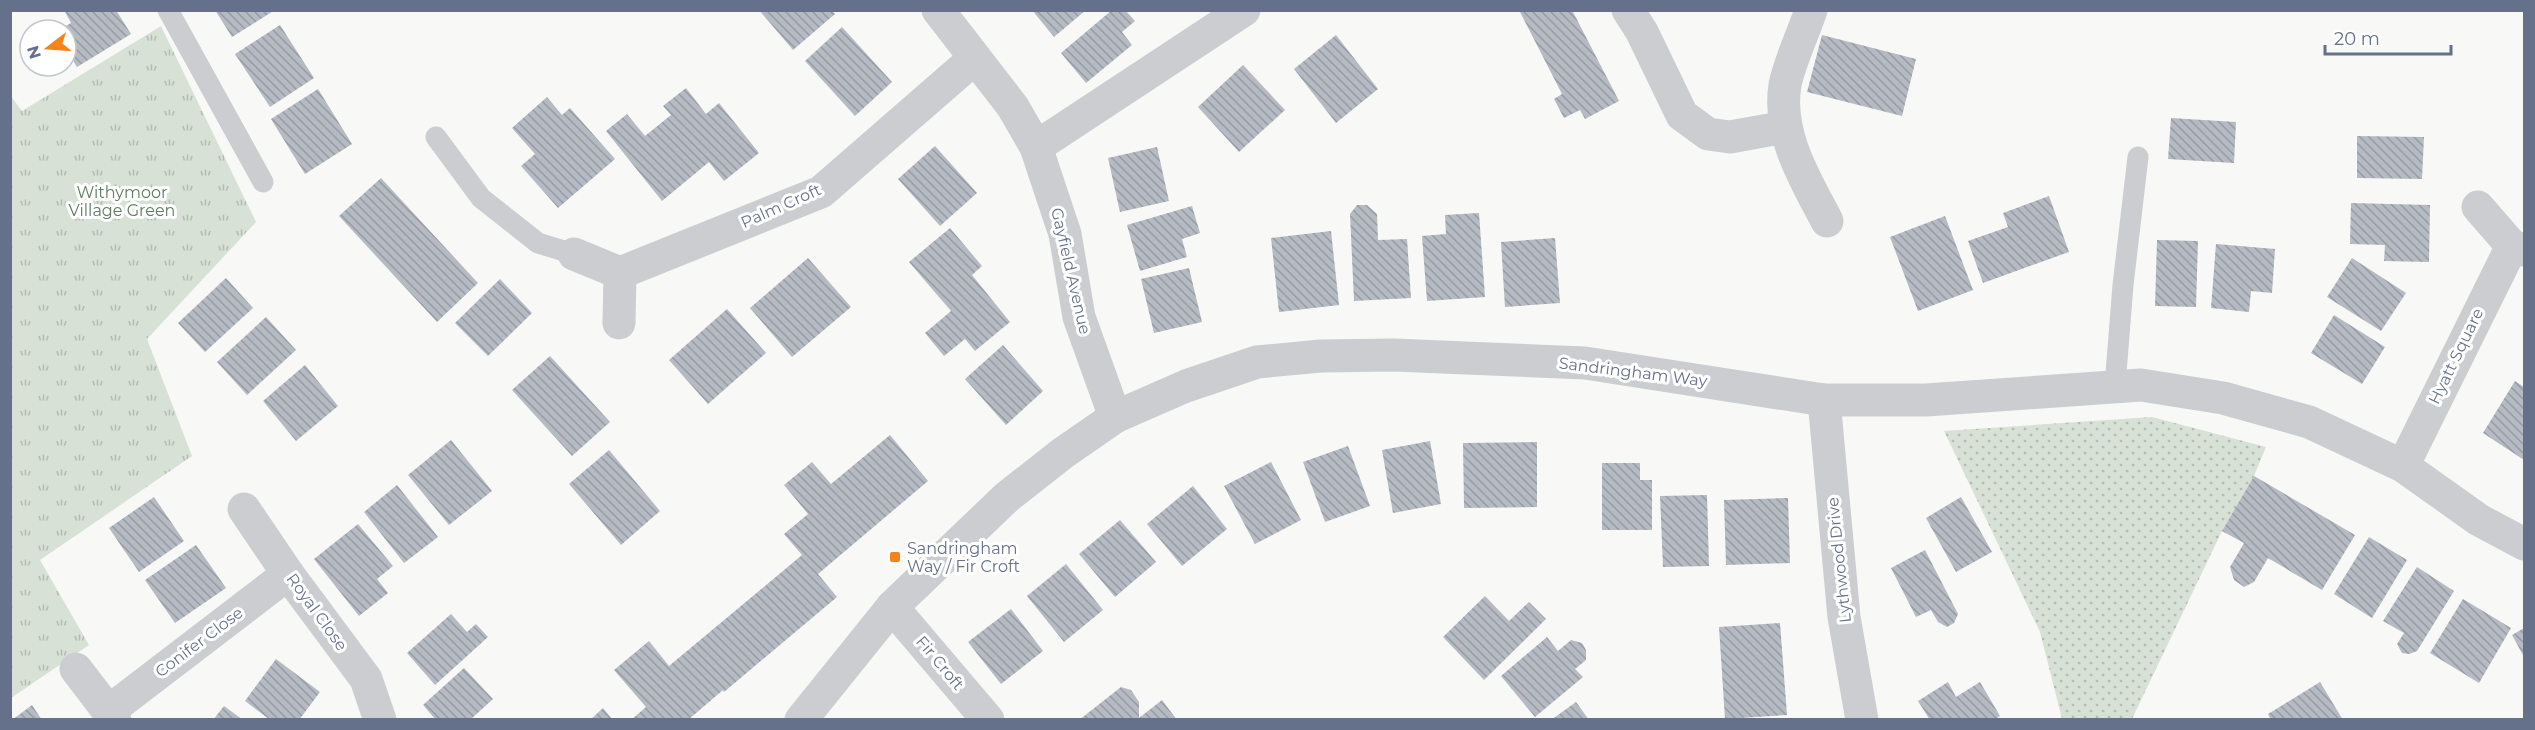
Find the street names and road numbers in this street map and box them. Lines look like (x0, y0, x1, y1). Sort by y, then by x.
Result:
street label: Palm Croft (738, 180, 824, 232)
street label: Gayfield Avenue (1047, 206, 1095, 336)
street label: Hyatt Square (2425, 305, 2487, 407)
street label: Sandringham Way (1558, 353, 1709, 391)
street label: Lythwood Drive (1823, 496, 1855, 624)
street label: Royal Close (283, 570, 351, 654)
street label: Conifer Close (151, 603, 247, 681)
street label: Fir Croft (912, 632, 968, 694)

